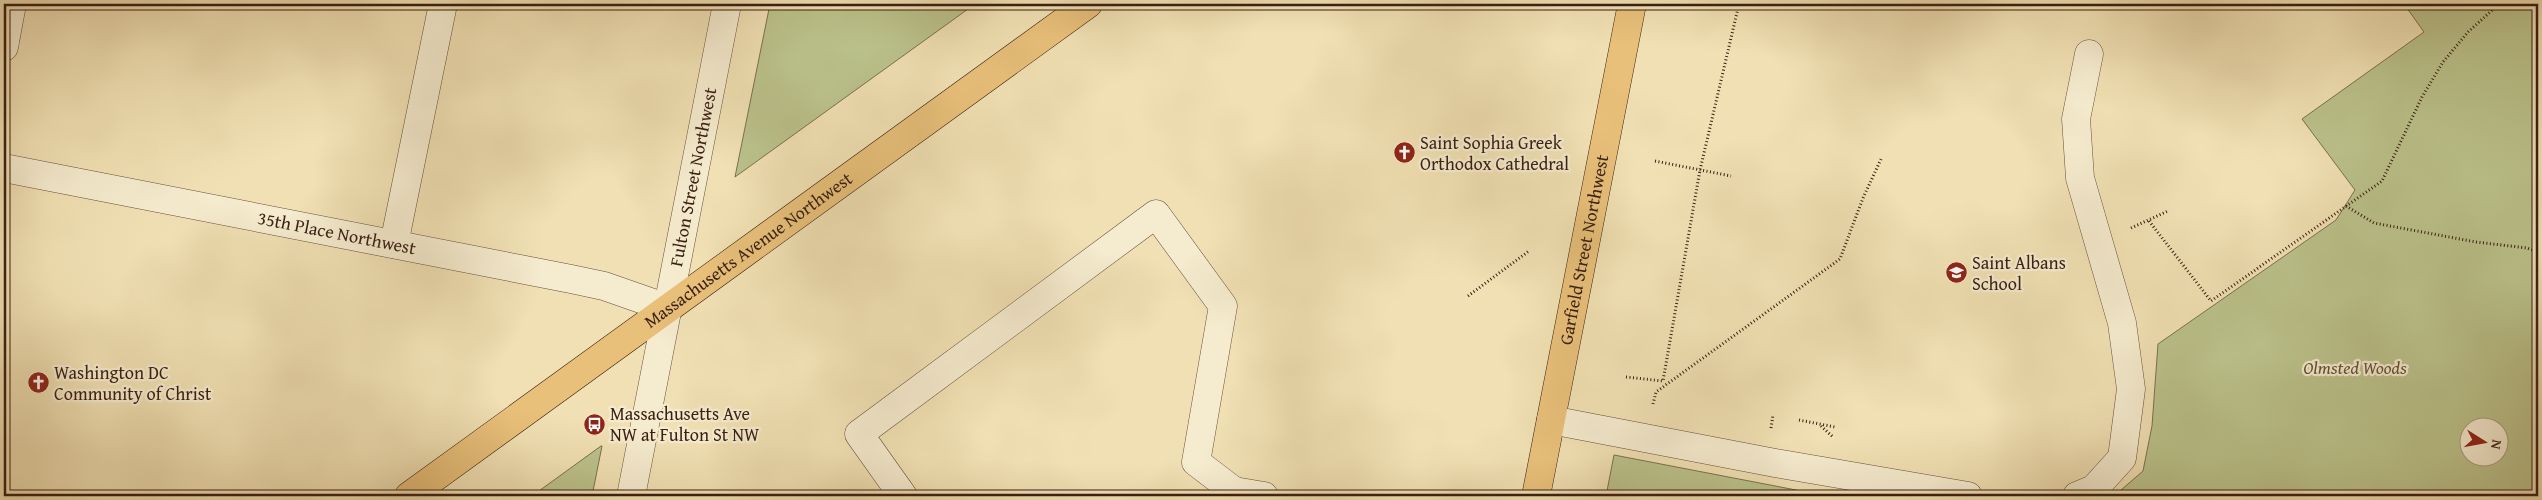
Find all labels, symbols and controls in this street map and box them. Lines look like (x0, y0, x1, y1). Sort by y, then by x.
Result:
street label: Fulton Street Northwest (662, 84, 724, 269)
place label: Saint Sophia Greek Orthodox Cathedral (1420, 129, 1569, 177)
church icon: Saint Sophia Greek Orthodox Cathedral (1392, 141, 1416, 165)
street label: Garfield Street Northwest (1552, 151, 1615, 347)
street label: Massachusetts Avenue Northwest (638, 165, 858, 335)
street label: 35th Place Northwest (255, 204, 419, 261)
place label: Saint Albans School (1972, 249, 2066, 297)
school or university icon: Saint Albans School (1944, 261, 1968, 285)
park label: Olmsted Woods (2303, 354, 2407, 381)
place label: Washington DC Community of Christ (54, 359, 212, 407)
church icon: Washington DC Community of Christ (26, 371, 50, 395)
place label: Massachusetts Ave NW at Fulton St NW (610, 400, 760, 448)
bus stop icon: Massachusetts Ave NW at Fulton St NW (582, 412, 606, 436)
north arrow (2460, 418, 2510, 468)
text: N (2486, 438, 2507, 452)

